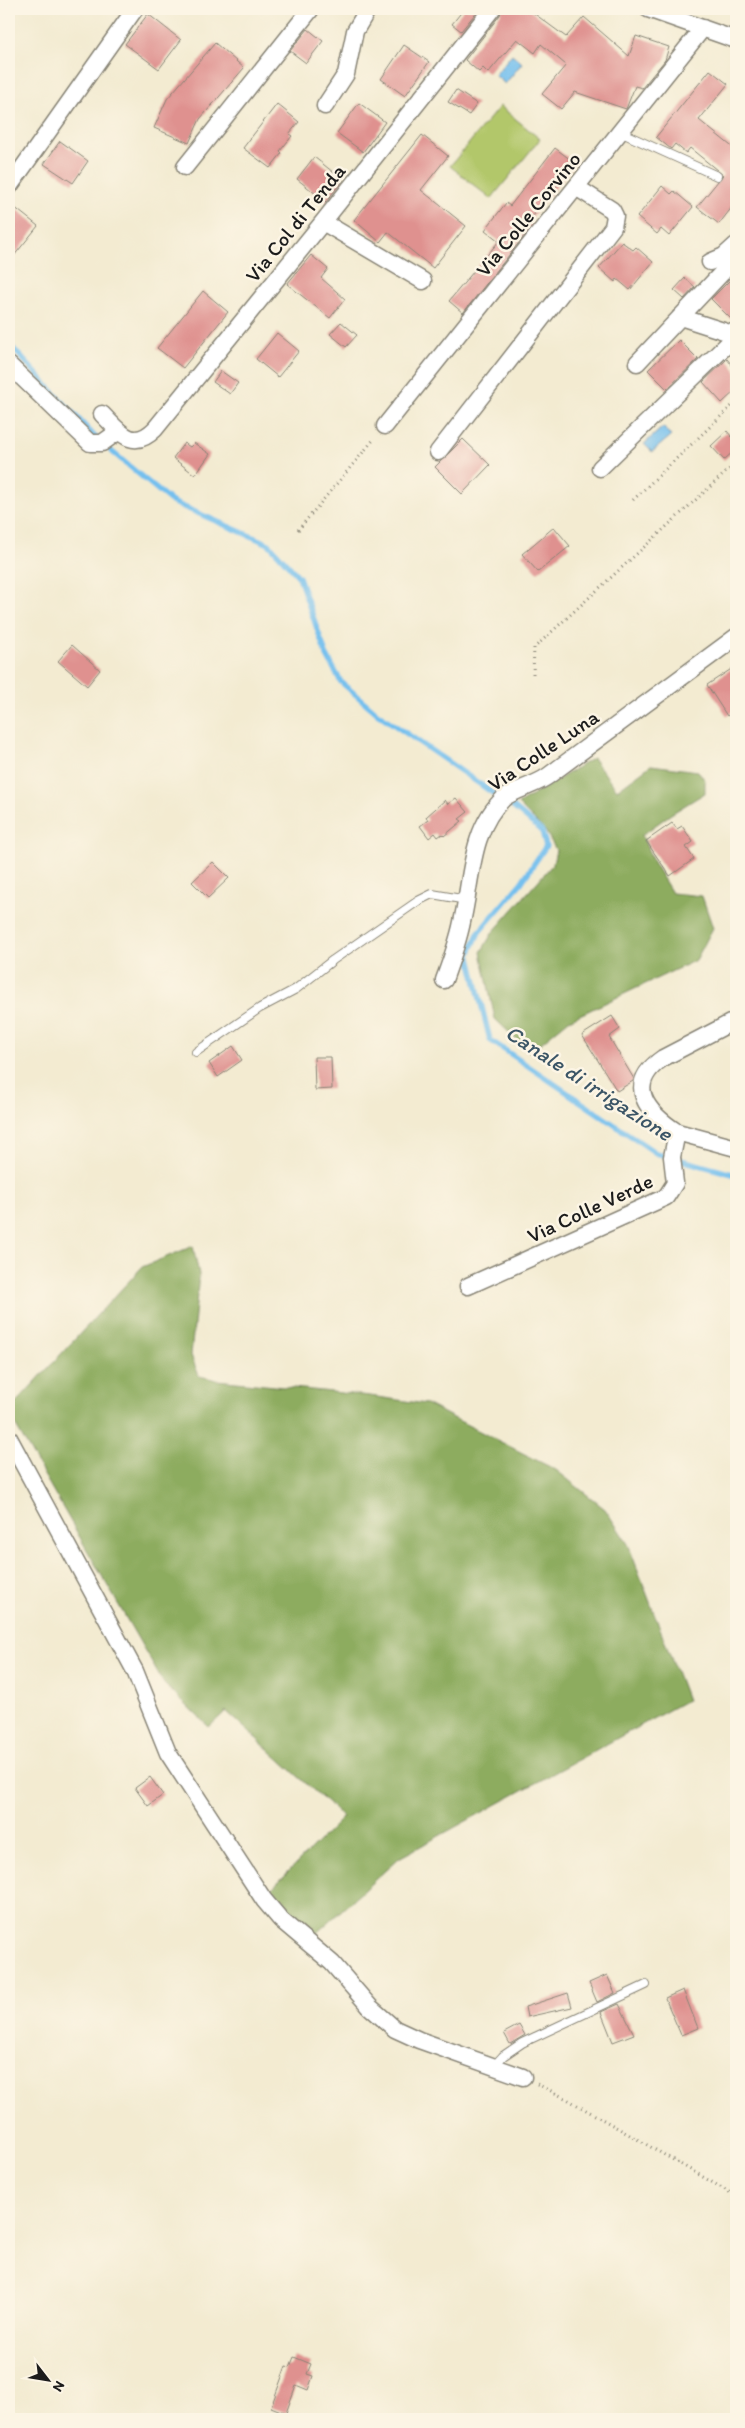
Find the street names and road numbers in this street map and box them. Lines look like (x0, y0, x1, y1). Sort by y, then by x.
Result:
street label: Via Colle Corvino (470, 147, 586, 281)
street label: Via Col di Tenda (240, 159, 350, 287)
street label: Via Colle Luna (483, 704, 603, 796)
street label: Via Colle Verde (523, 1168, 657, 1248)

